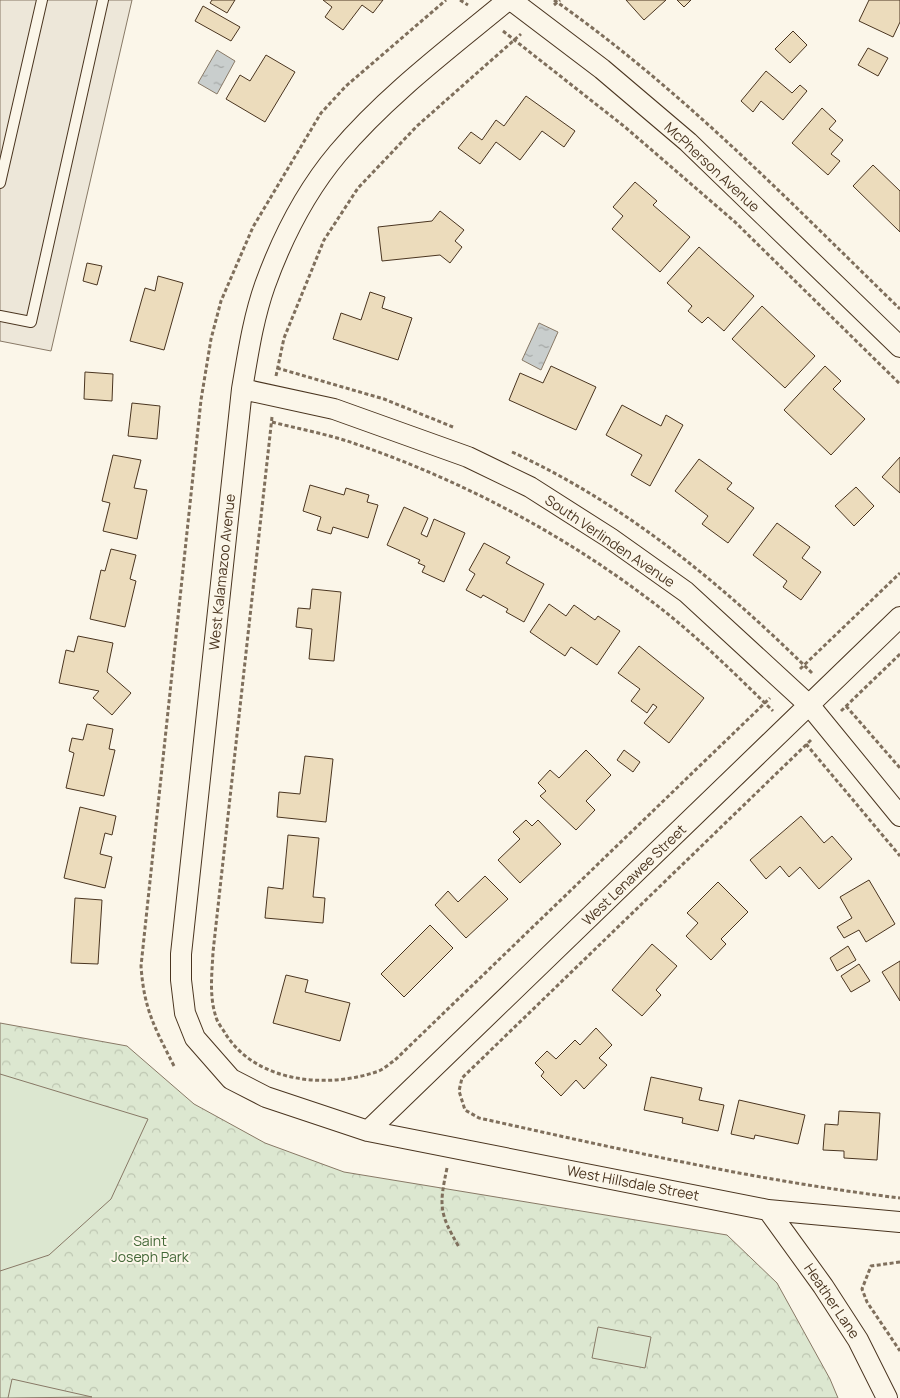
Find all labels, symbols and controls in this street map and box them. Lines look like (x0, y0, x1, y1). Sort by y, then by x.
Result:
street label: McPherson Avenue (661, 117, 764, 216)
street label: South Verlinden Avenue (542, 490, 679, 591)
street label: West Kalamazoo Avenue (204, 493, 239, 651)
street label: West Lenawee Street (577, 820, 690, 929)
street label: West Hillsdale Street (565, 1160, 701, 1205)
park label: Saint Joseph Park (111, 1231, 190, 1266)
street label: Heather Lane (800, 1259, 865, 1342)

